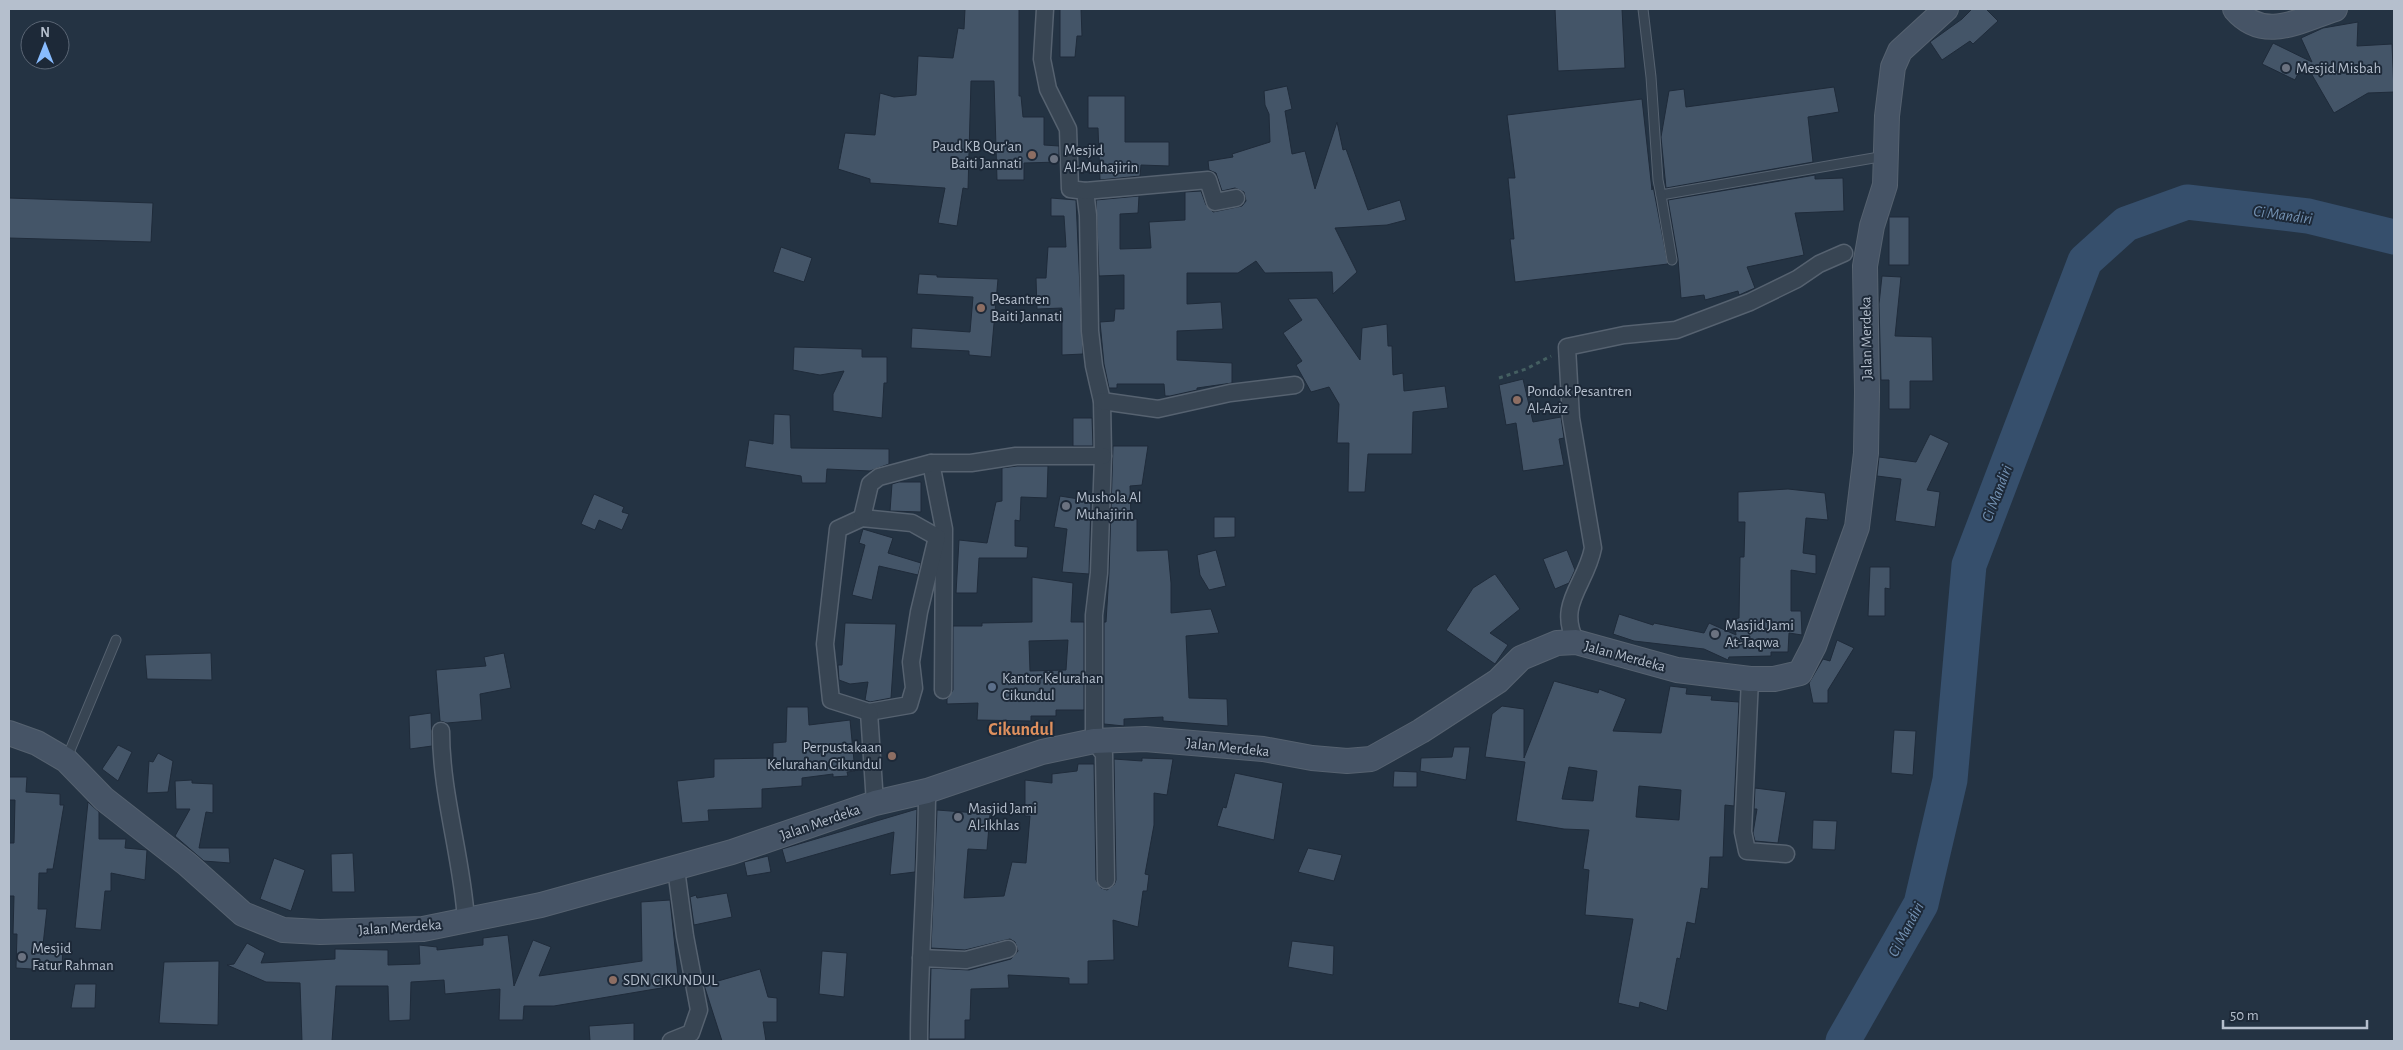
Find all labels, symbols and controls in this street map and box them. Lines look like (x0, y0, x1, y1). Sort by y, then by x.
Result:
north arrow (20, 20, 70, 70)
text: N (40, 26, 50, 40)
place label: Mesjid Misbah (2296, 61, 2381, 76)
marker: Mesjid Misbah (2280, 62, 2292, 74)
place label: Paud KB Qur'an Baiti Jannati (932, 139, 1022, 171)
place label: Mesjid Al-Muhajirin (1064, 143, 1138, 175)
marker: Paud KB Qur'an Baiti Jannati (1026, 149, 1038, 161)
marker: Mesjid Al-Muhajirin (1048, 153, 1060, 165)
water label: Ci Mandiri (2252, 203, 2314, 227)
place label: Pesantren Baiti Jannati (991, 292, 1062, 324)
street label: Jalan Merdeka (1858, 296, 1875, 380)
marker: Pesantren Baiti Jannati (975, 302, 987, 314)
place label: Pondok Pesantren Al-Aziz (1527, 384, 1632, 416)
marker: Pondok Pesantren Al-Aziz (1511, 394, 1523, 406)
water label: Ci Mandiri (1979, 462, 2015, 524)
place label: Mushola Al Muhajirin (1076, 490, 1141, 522)
marker: Mushola Al Muhajirin (1060, 500, 1072, 512)
place label: Masjid Jami At-Taqwa (1725, 618, 1794, 650)
marker: Masjid Jami At-Taqwa (1709, 628, 1721, 640)
street label: Jalan Merdeka (1583, 638, 1667, 675)
place label: Kantor Kelurahan Cikundul (1002, 671, 1104, 703)
marker: Kantor Kelurahan Cikundul (986, 681, 998, 693)
district label: Cikundul (988, 721, 1054, 739)
street label: Jalan Merdeka (1186, 736, 1270, 759)
place label: Perpustakaan Kelurahan Cikundul (767, 740, 882, 772)
marker: Perpustakaan Kelurahan Cikundul (886, 750, 898, 762)
place label: Masjid Jami Al-Ikhlas (968, 801, 1037, 833)
street label: Jalan Merdeka (778, 802, 862, 843)
marker: Masjid Jami Al-Ikhlas (952, 811, 964, 823)
water label: Ci Mandiri (1885, 899, 1927, 959)
street label: Jalan Merdeka (358, 917, 442, 938)
place label: Mesjid Fatur Rahman (32, 941, 114, 973)
marker: Mesjid Fatur Rahman (16, 951, 28, 963)
place label: SDN CIKUNDUL (623, 973, 718, 988)
marker: SDN CIKUNDUL (607, 974, 619, 986)
scale bar (2223, 998, 2367, 1030)
text: 50 m (2230, 1008, 2259, 1023)

